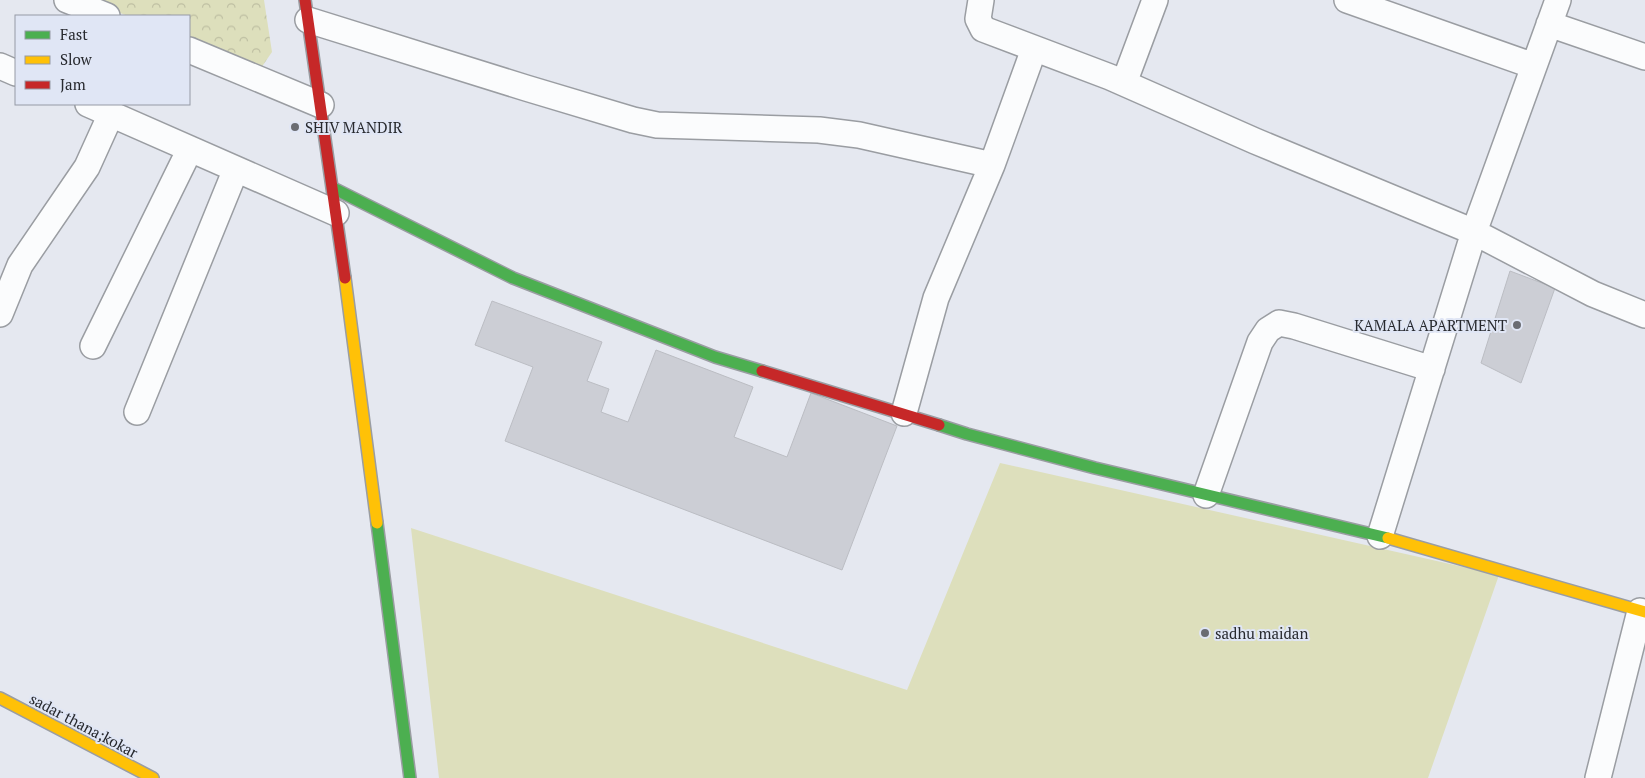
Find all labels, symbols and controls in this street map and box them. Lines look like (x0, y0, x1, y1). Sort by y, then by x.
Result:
legend (15, 15, 190, 105)
text: Fast (60, 24, 88, 44)
text: Slow (60, 49, 93, 69)
text: Jam (60, 74, 86, 94)
place label: SHIV MANDIR (305, 117, 403, 137)
marker: SHIV MANDIR (289, 121, 301, 133)
place label: KAMALA APARTMENT (1354, 315, 1507, 335)
marker: KAMALA APARTMENT (1511, 319, 1523, 331)
place label: sadhu maidan (1215, 623, 1308, 643)
marker: sadhu maidan (1199, 627, 1211, 639)
street label: sadar thana;kokar (26, 688, 142, 762)

